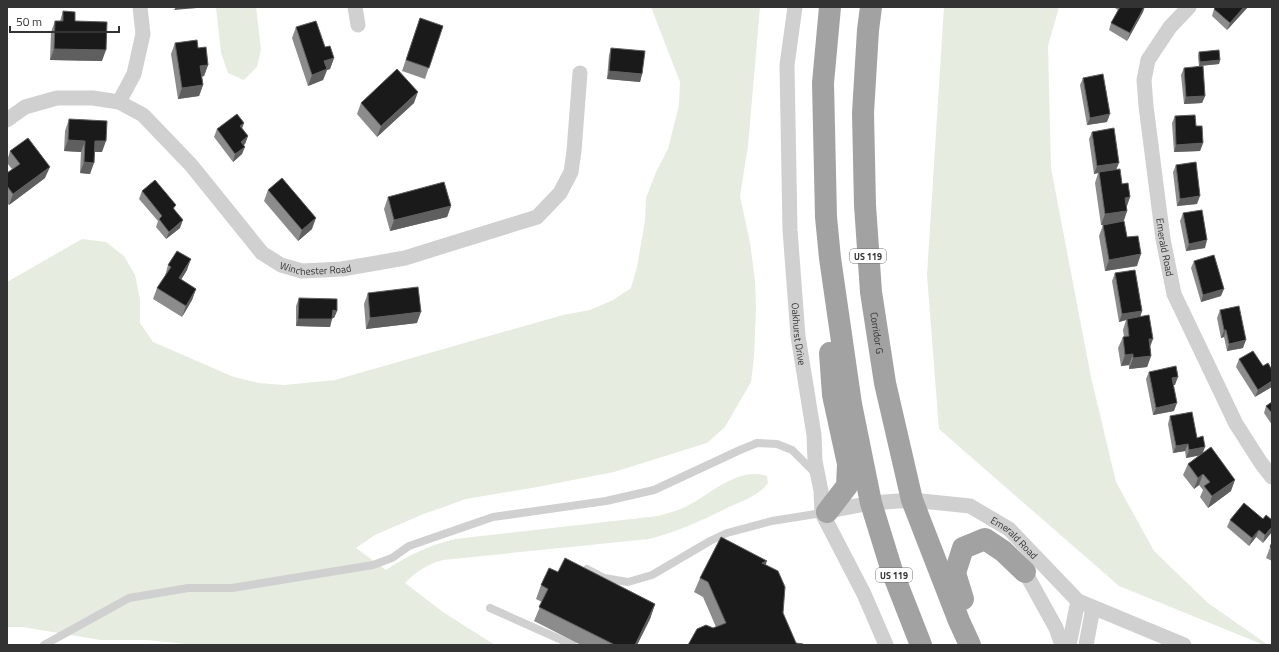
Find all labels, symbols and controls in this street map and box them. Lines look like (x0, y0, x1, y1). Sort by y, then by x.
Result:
scale bar (10, 8, 119, 34)
text: 50 m (16, 12, 42, 31)
street label: Emerald Road (1153, 217, 1178, 277)
road number: US 119 (850, 249, 886, 263)
street label: Winchester Road (278, 258, 352, 279)
street label: Oakhurst Drive (788, 302, 810, 366)
street label: Corridor G (867, 311, 888, 355)
street label: Emerald Road (988, 512, 1041, 562)
road number: US 119 (876, 568, 912, 582)

